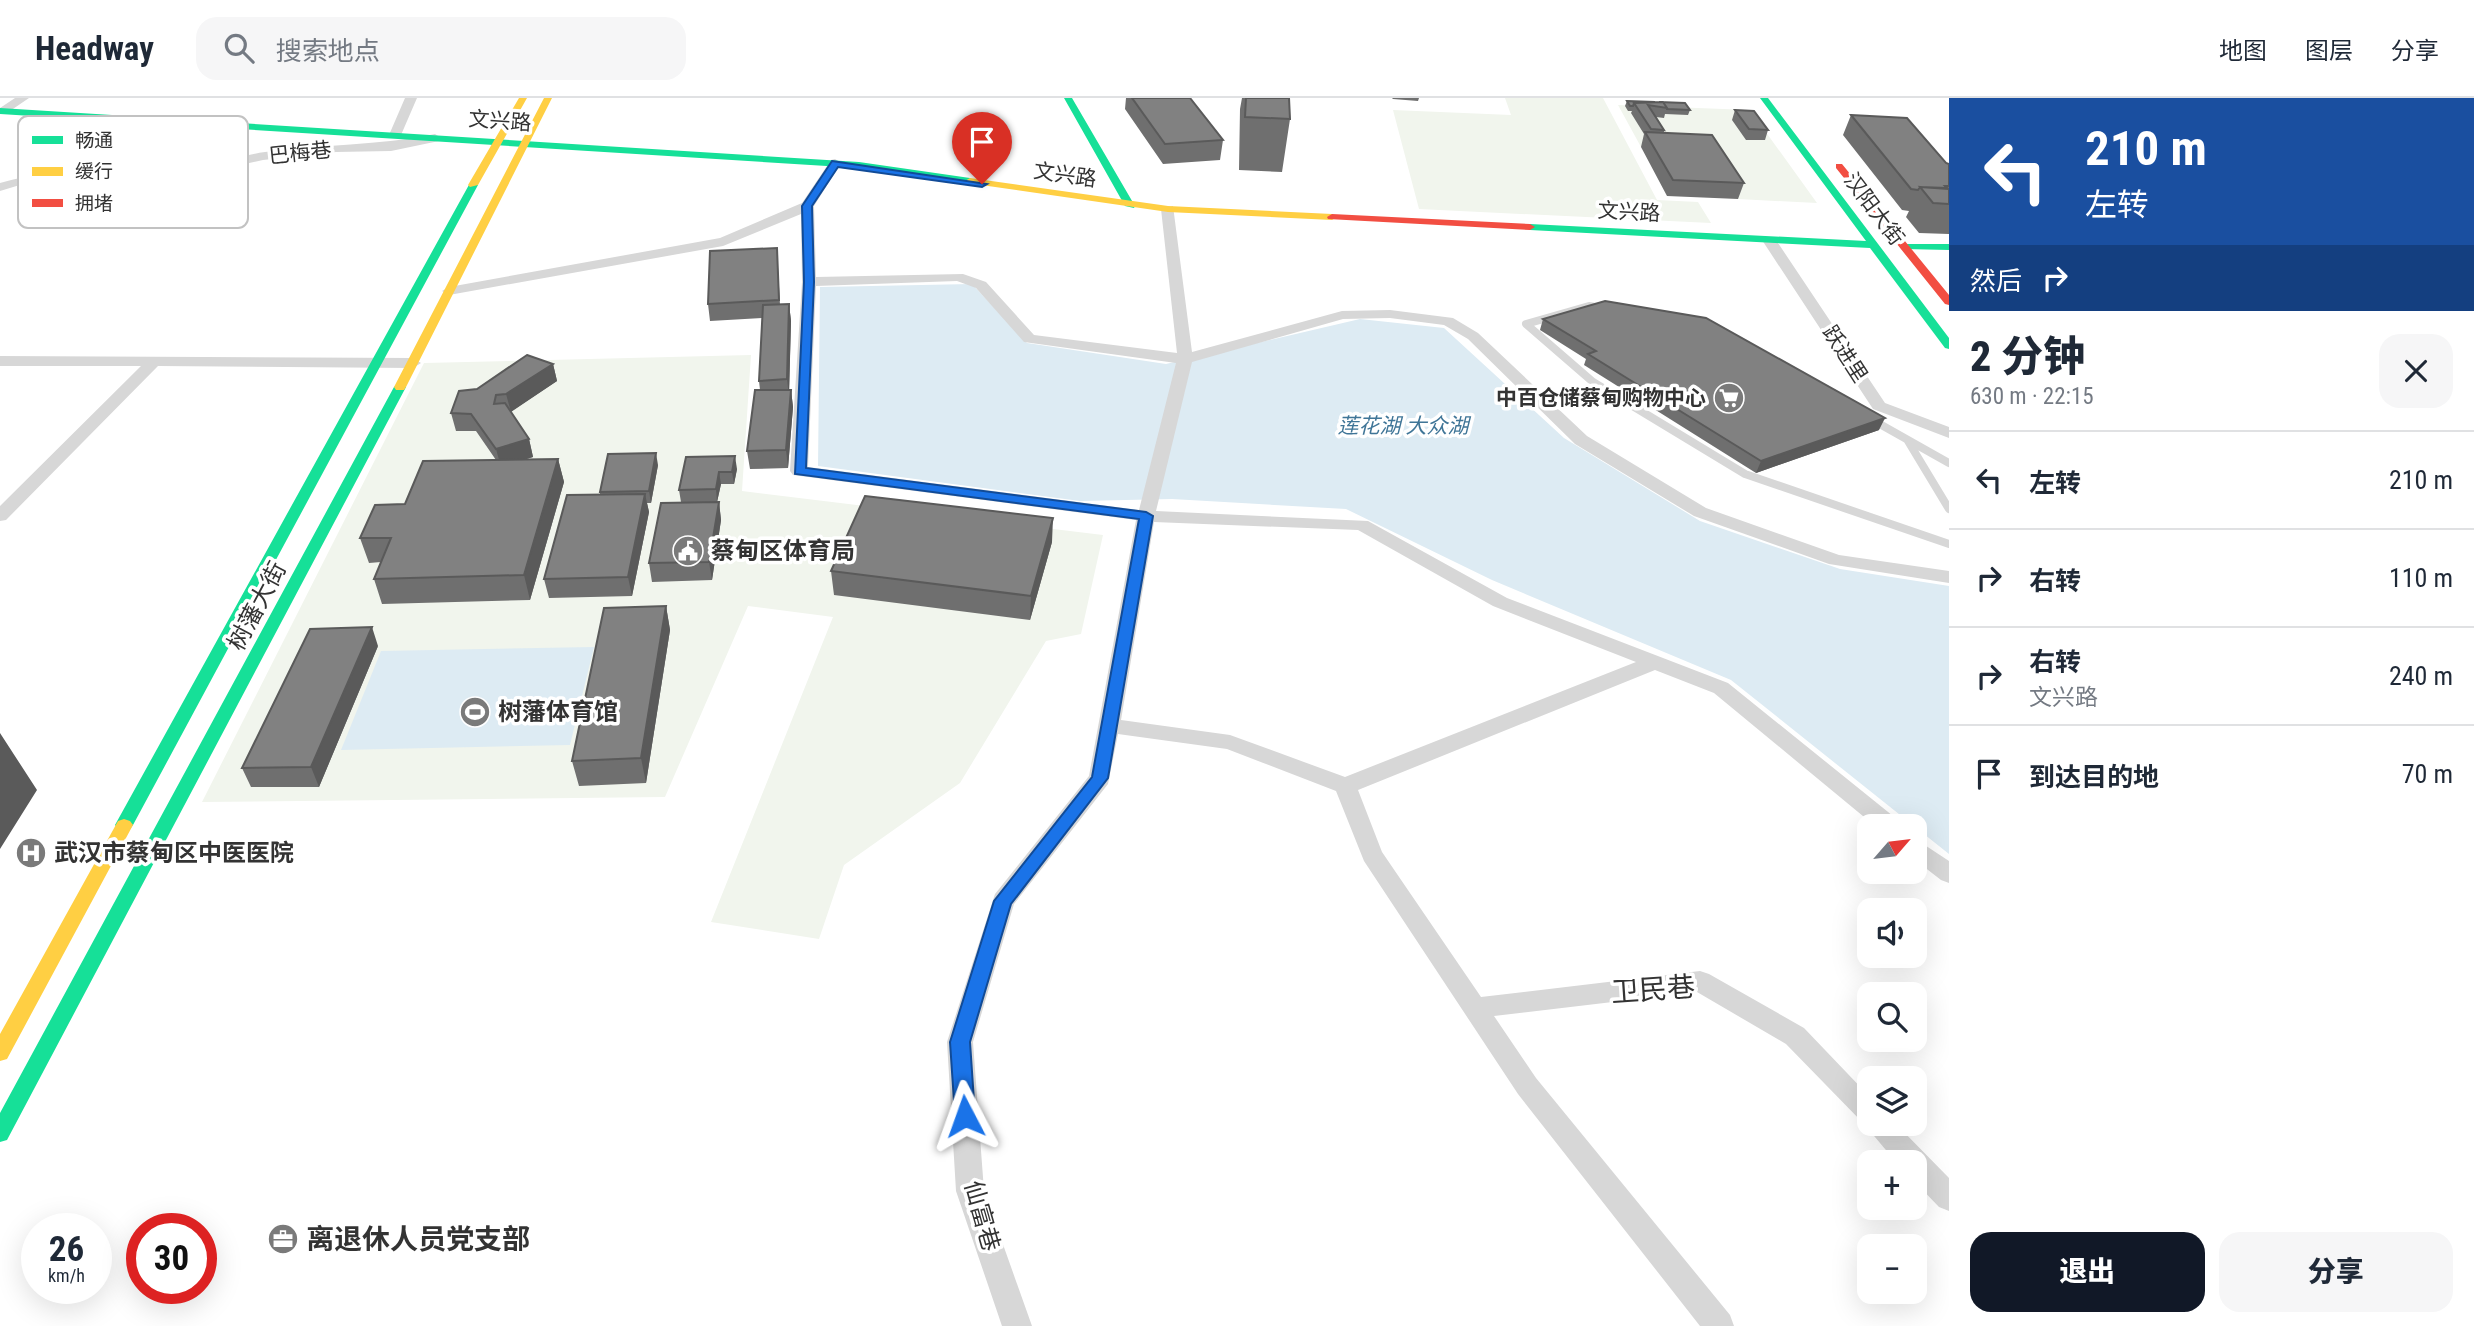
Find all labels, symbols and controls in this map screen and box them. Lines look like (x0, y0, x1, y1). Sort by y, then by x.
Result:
search box (196, 17, 686, 80)
text: Headway (35, 29, 154, 68)
icon: search (220, 29, 258, 67)
text: 搜索地点 (276, 36, 380, 66)
text: 地图 (2219, 37, 2267, 65)
text: 图层 (2305, 37, 2353, 65)
text: 分享 (2391, 37, 2439, 65)
street label: 文兴路 (468, 107, 532, 135)
pin (952, 112, 1012, 184)
legend (18, 116, 248, 228)
text: 210 m (2085, 120, 2207, 177)
icon: arrive (963, 123, 1001, 161)
icon: left (1970, 126, 2061, 217)
text: 畅通 (75, 129, 113, 152)
street label: 巴梅巷 (267, 138, 333, 168)
street label: 文兴路 (1032, 159, 1098, 191)
text: 缓行 (75, 160, 113, 183)
street label: 汉阳大街 (1839, 168, 1909, 250)
text: 左转 (2085, 186, 2149, 224)
text: 拥堵 (75, 192, 113, 215)
street label: 文兴路 (1597, 198, 1661, 226)
icon: right (2036, 259, 2074, 297)
text: 然后 (1970, 266, 2022, 296)
street label: 跃进里 (1818, 321, 1872, 387)
text: 2 分钟 (1970, 332, 2085, 381)
button: close (2379, 334, 2453, 408)
supermarket icon: 中百仓储蔡甸购物中心 (1712, 381, 1746, 415)
text: 630 m · 22:15 (1970, 383, 2094, 410)
place label: 中百仓储蔡甸购物中心 (1496, 386, 1706, 410)
water label: 莲花湖 大众湖 (1338, 414, 1471, 438)
icon: left (1970, 461, 2008, 499)
text: 210 m (2389, 465, 2453, 495)
text: 左转 (2029, 468, 2081, 498)
public building icon: 蔡甸区体育局 (671, 534, 705, 568)
place label: 蔡甸区体育局 (711, 537, 855, 565)
street label: 树藩大街 (222, 557, 292, 655)
icon: right (1970, 559, 2008, 597)
text: 110 m (2389, 563, 2453, 593)
text: 右转 (2029, 566, 2081, 596)
text: 右转 (2029, 647, 2081, 677)
icon: right (1970, 657, 2008, 695)
text: 240 m (2389, 661, 2453, 691)
text: 文兴路 (2029, 684, 2098, 711)
sports icon: 树藩体育馆 (458, 695, 492, 729)
place label: 树藩体育馆 (498, 698, 618, 726)
icon: arrive (1970, 755, 2008, 793)
text: 70 m (2402, 759, 2453, 789)
text: 到达目的地 (2029, 762, 2159, 792)
north arrow (1857, 814, 1927, 884)
map controls (1857, 814, 1927, 1304)
hospital icon: 武汉市蔡甸区中医医院 (14, 836, 48, 870)
place label: 武汉市蔡甸区中医医院 (54, 839, 294, 867)
button: sound (1857, 898, 1927, 968)
street label: 卫民巷 (1610, 970, 1696, 1009)
button: search (1857, 982, 1927, 1052)
button: layers (1857, 1066, 1927, 1136)
position arrow (928, 1079, 1002, 1153)
button: + (1857, 1150, 1927, 1220)
street label: 仙富巷 (959, 1178, 1005, 1254)
speed limit sign: 30 (126, 1213, 217, 1304)
office icon: 离退休人员党支部 (266, 1222, 300, 1256)
place label: 离退休人员党支部 (306, 1223, 530, 1256)
text: 26 (49, 1229, 84, 1270)
button: 退出 (1970, 1232, 2205, 1312)
button: 分享 (2219, 1232, 2453, 1312)
button: − (1857, 1234, 1927, 1304)
text: km/h (48, 1265, 85, 1286)

